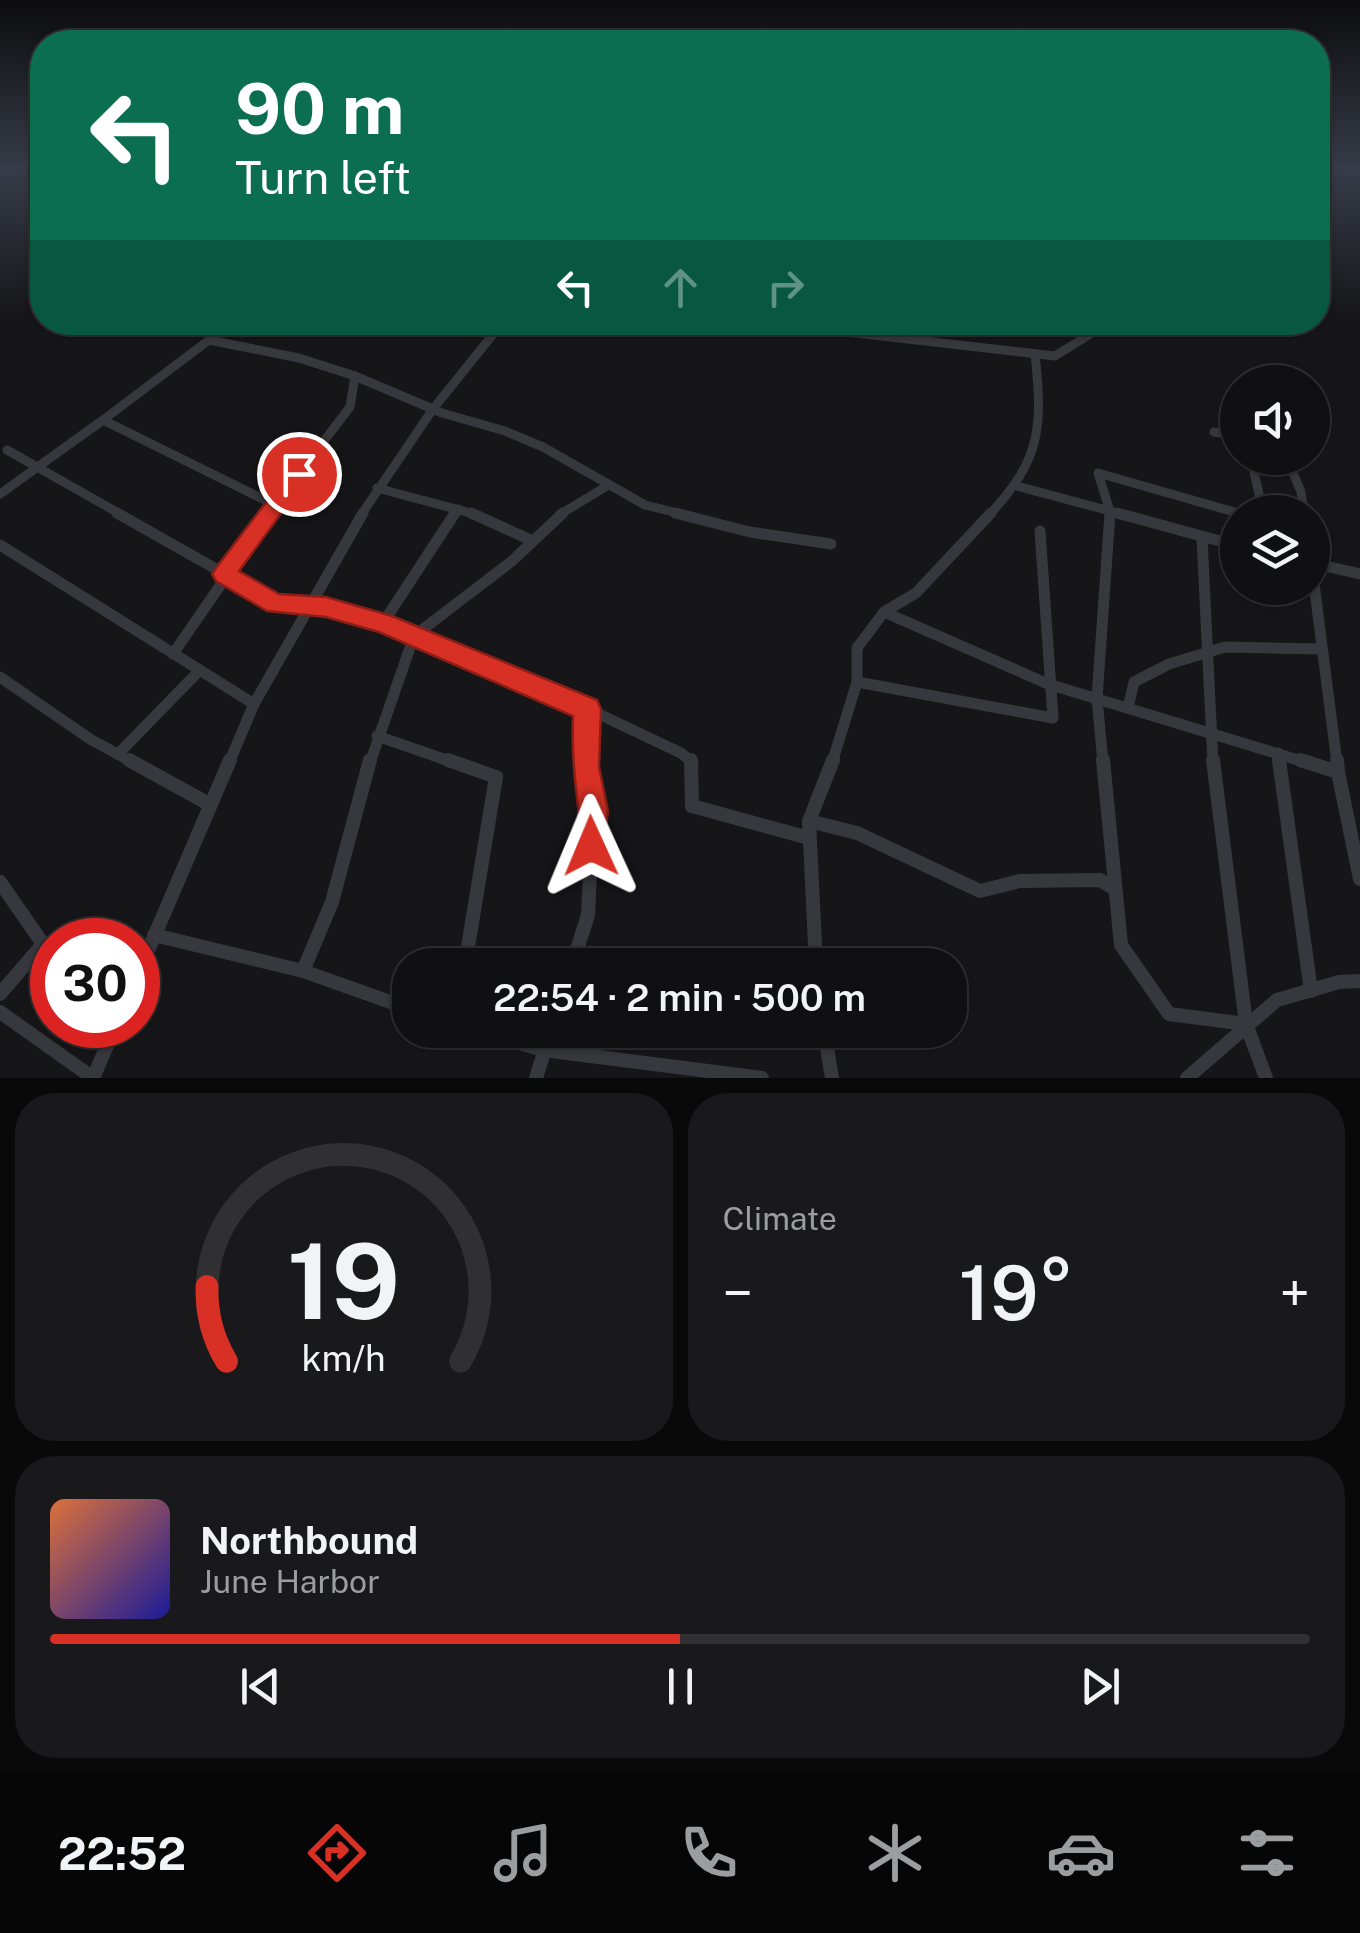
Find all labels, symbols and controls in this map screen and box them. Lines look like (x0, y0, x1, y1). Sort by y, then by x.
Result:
text: 90 m (235, 67, 405, 150)
icon: left (70, 70, 200, 200)
text: Turn left (235, 151, 411, 204)
icon: left (548, 260, 603, 315)
icon: ahead (653, 260, 708, 315)
icon: right (758, 260, 813, 315)
map controls (1220, 365, 1330, 605)
button: sound (1220, 365, 1330, 475)
pin (257, 432, 342, 517)
icon: arrive (272, 447, 327, 502)
button: layers (1220, 495, 1330, 605)
position arrow (539, 794, 643, 898)
speed limit sign: 30 (30, 918, 160, 1048)
text: 22:54 · 2 min · 500 m (493, 975, 866, 1020)
text: Climate (723, 1200, 837, 1237)
text: 19 (287, 1220, 400, 1342)
text: 19° (959, 1249, 1074, 1337)
text: − (723, 1261, 753, 1325)
text: + (1279, 1261, 1310, 1325)
text: km/h (302, 1337, 386, 1379)
text: Northbound (200, 1518, 418, 1563)
text: June Harbor (200, 1563, 380, 1600)
icon: previous (233, 1659, 288, 1714)
icon: pause (653, 1659, 708, 1714)
icon: next (1073, 1659, 1128, 1714)
icon: directions (302, 1818, 372, 1888)
icon: music (488, 1818, 558, 1888)
icon: phone (674, 1818, 744, 1888)
icon: climate (860, 1818, 930, 1888)
icon: car (1046, 1818, 1116, 1888)
icon: filters (1232, 1818, 1302, 1888)
text: 22:52 (58, 1827, 186, 1880)

